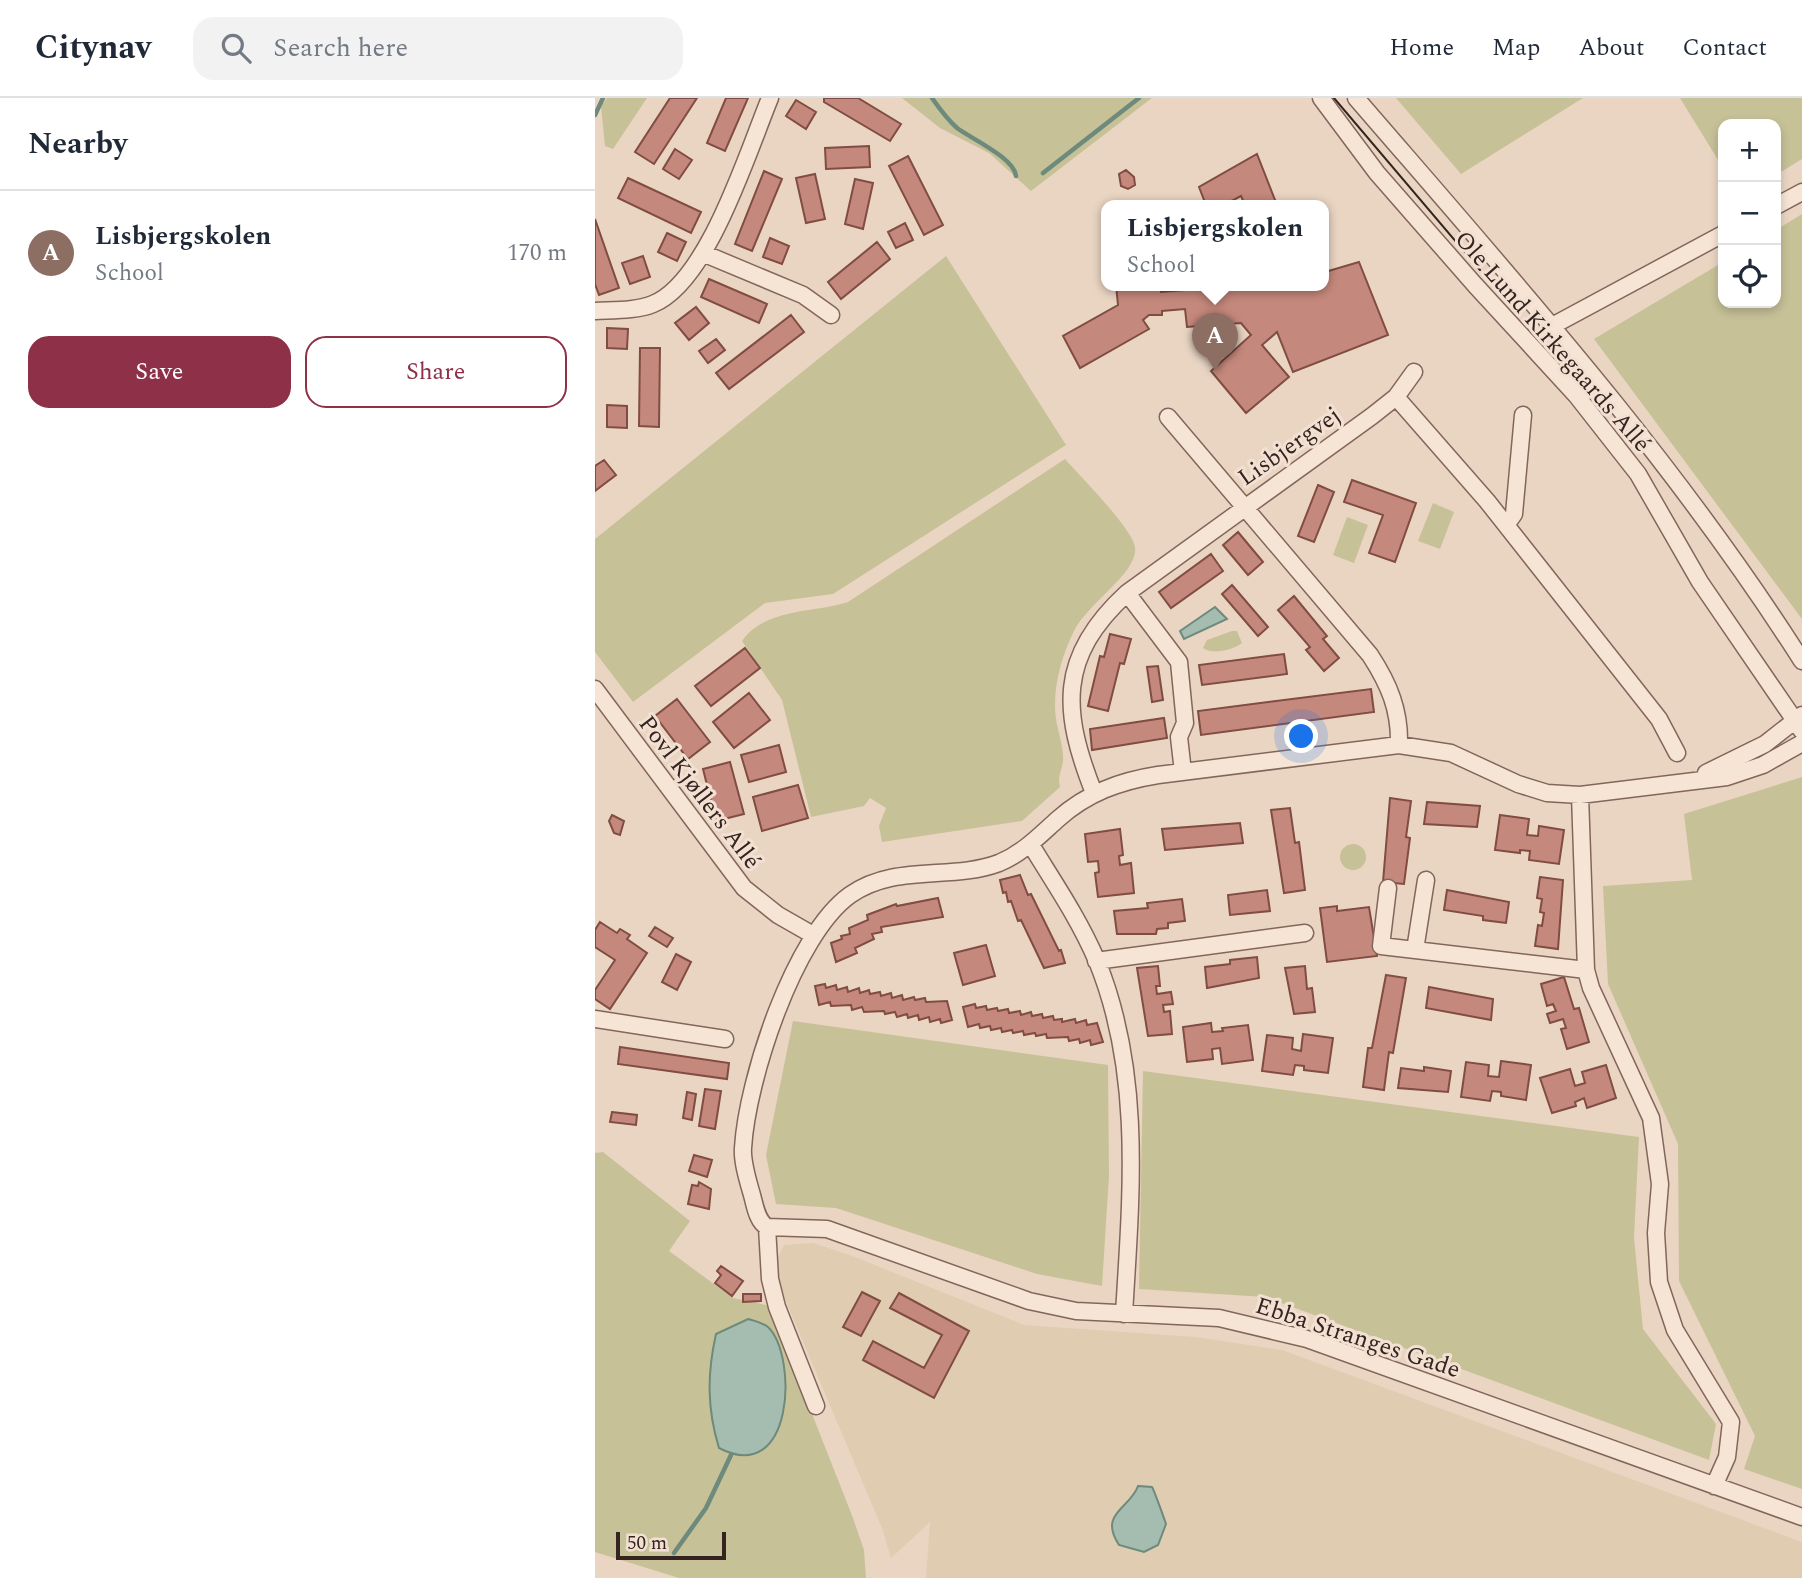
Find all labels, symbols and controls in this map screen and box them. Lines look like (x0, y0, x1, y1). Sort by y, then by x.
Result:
search box (193, 17, 683, 80)
text: Citynav (35, 23, 151, 73)
text: Search here (273, 28, 408, 68)
icon: search (217, 29, 255, 67)
text: Home (1389, 30, 1454, 66)
text: Map (1492, 30, 1540, 66)
text: About (1578, 30, 1644, 66)
text: Contact (1682, 30, 1767, 66)
map controls (1718, 119, 1781, 308)
button: + (1718, 119, 1781, 182)
text: Nearby (28, 121, 127, 167)
button: − (1718, 182, 1781, 245)
popup (1101, 200, 1329, 291)
text: Lisbjergskolen (1127, 208, 1303, 248)
text: Lisbjergskolen (95, 216, 271, 256)
street label: Ole Lund Kirkegaards Allé (1446, 223, 1659, 461)
text: A (42, 236, 60, 271)
text: 170 m (507, 236, 567, 271)
button: locate (1718, 245, 1781, 308)
text: School (1127, 248, 1196, 283)
text: School (95, 256, 164, 291)
pin: A (1192, 313, 1238, 371)
button: Save (28, 336, 291, 408)
button: Share (305, 336, 567, 408)
street label: Lisbjergvej (1231, 398, 1349, 496)
street label: Povl Kjøllers Allé (629, 708, 769, 877)
your location (1284, 719, 1318, 753)
street label: Ebba Stranges Gade (1251, 1288, 1465, 1388)
scale bar (616, 1529, 726, 1561)
text: 50 m (627, 1529, 667, 1558)

